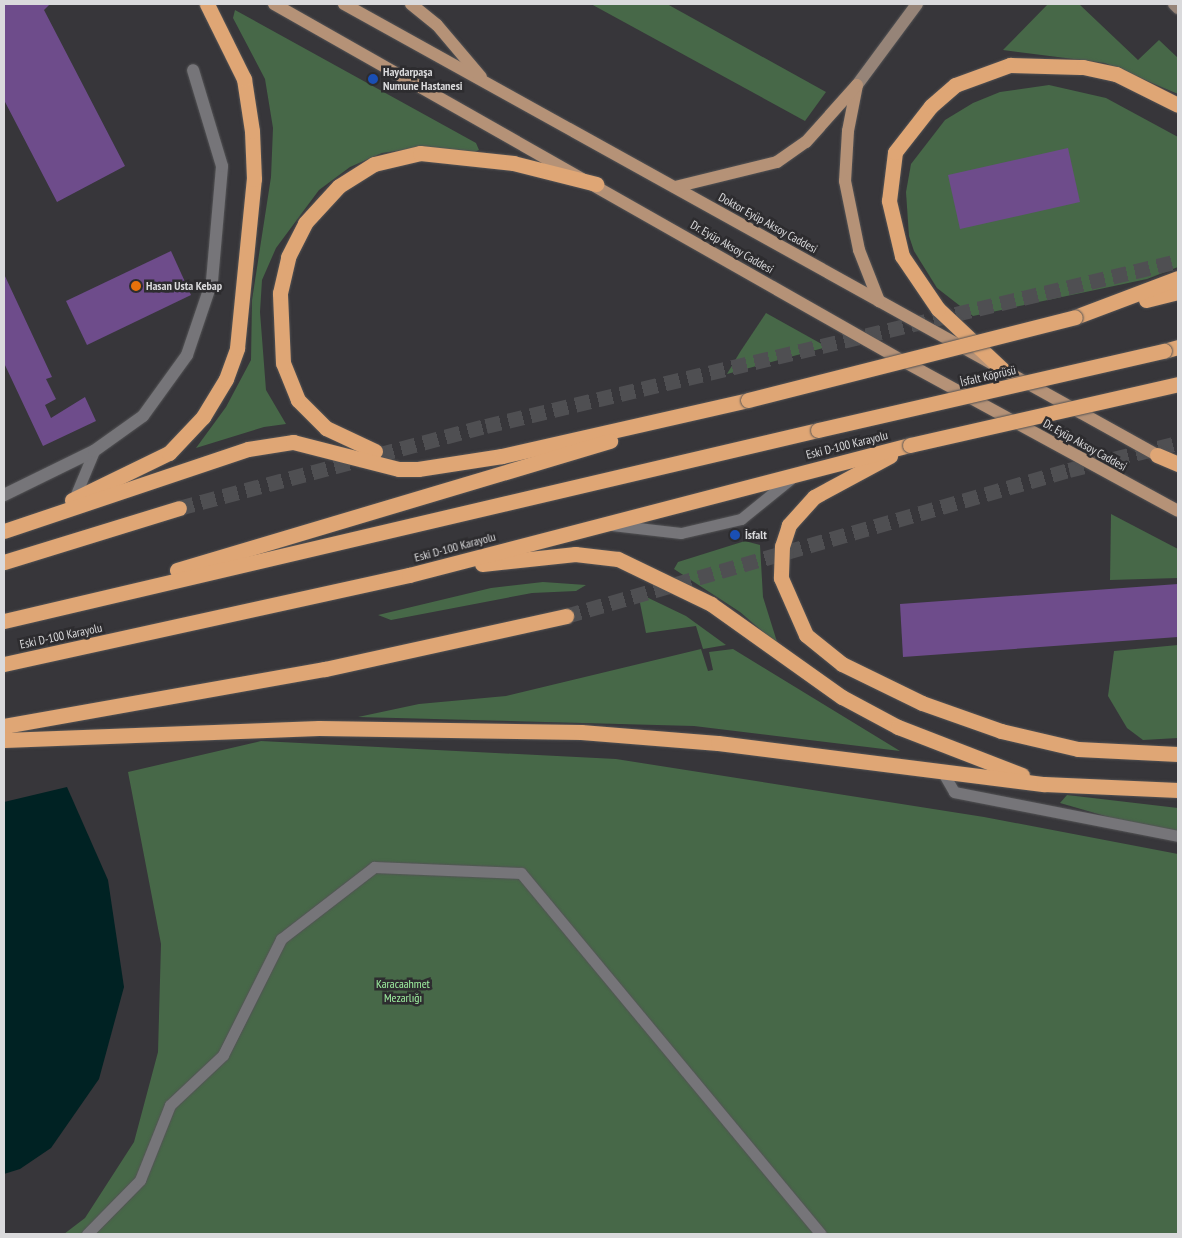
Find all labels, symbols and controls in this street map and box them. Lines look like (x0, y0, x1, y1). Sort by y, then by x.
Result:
place label: Haydarpaşa Numune Hastanesi (383, 65, 463, 93)
marker: Haydarpaşa Numune Hastanesi (367, 73, 379, 85)
street label: Doktor Eyüp Aksoy Caddesi (716, 190, 820, 256)
street label: Dr. Eyüp Aksoy Caddesi (687, 217, 777, 277)
place label: Hasan Usta Kebap (146, 279, 222, 293)
marker: Hasan Usta Kebap (130, 280, 142, 292)
street label: İsfalt Köprüsü (959, 363, 1017, 389)
street label: Dr. Eyüp Aksoy Caddesi (1040, 416, 1130, 474)
street label: Eski D-100 Karayolu (805, 428, 889, 462)
place label: İsfalt (745, 528, 767, 542)
street label: Eski D-100 Karayolu (413, 529, 497, 565)
marker: İsfalt (729, 529, 741, 541)
street label: Eski D-100 Karayolu (19, 620, 103, 652)
park label: Karacaahmet Mezarlığı (376, 977, 430, 1005)

